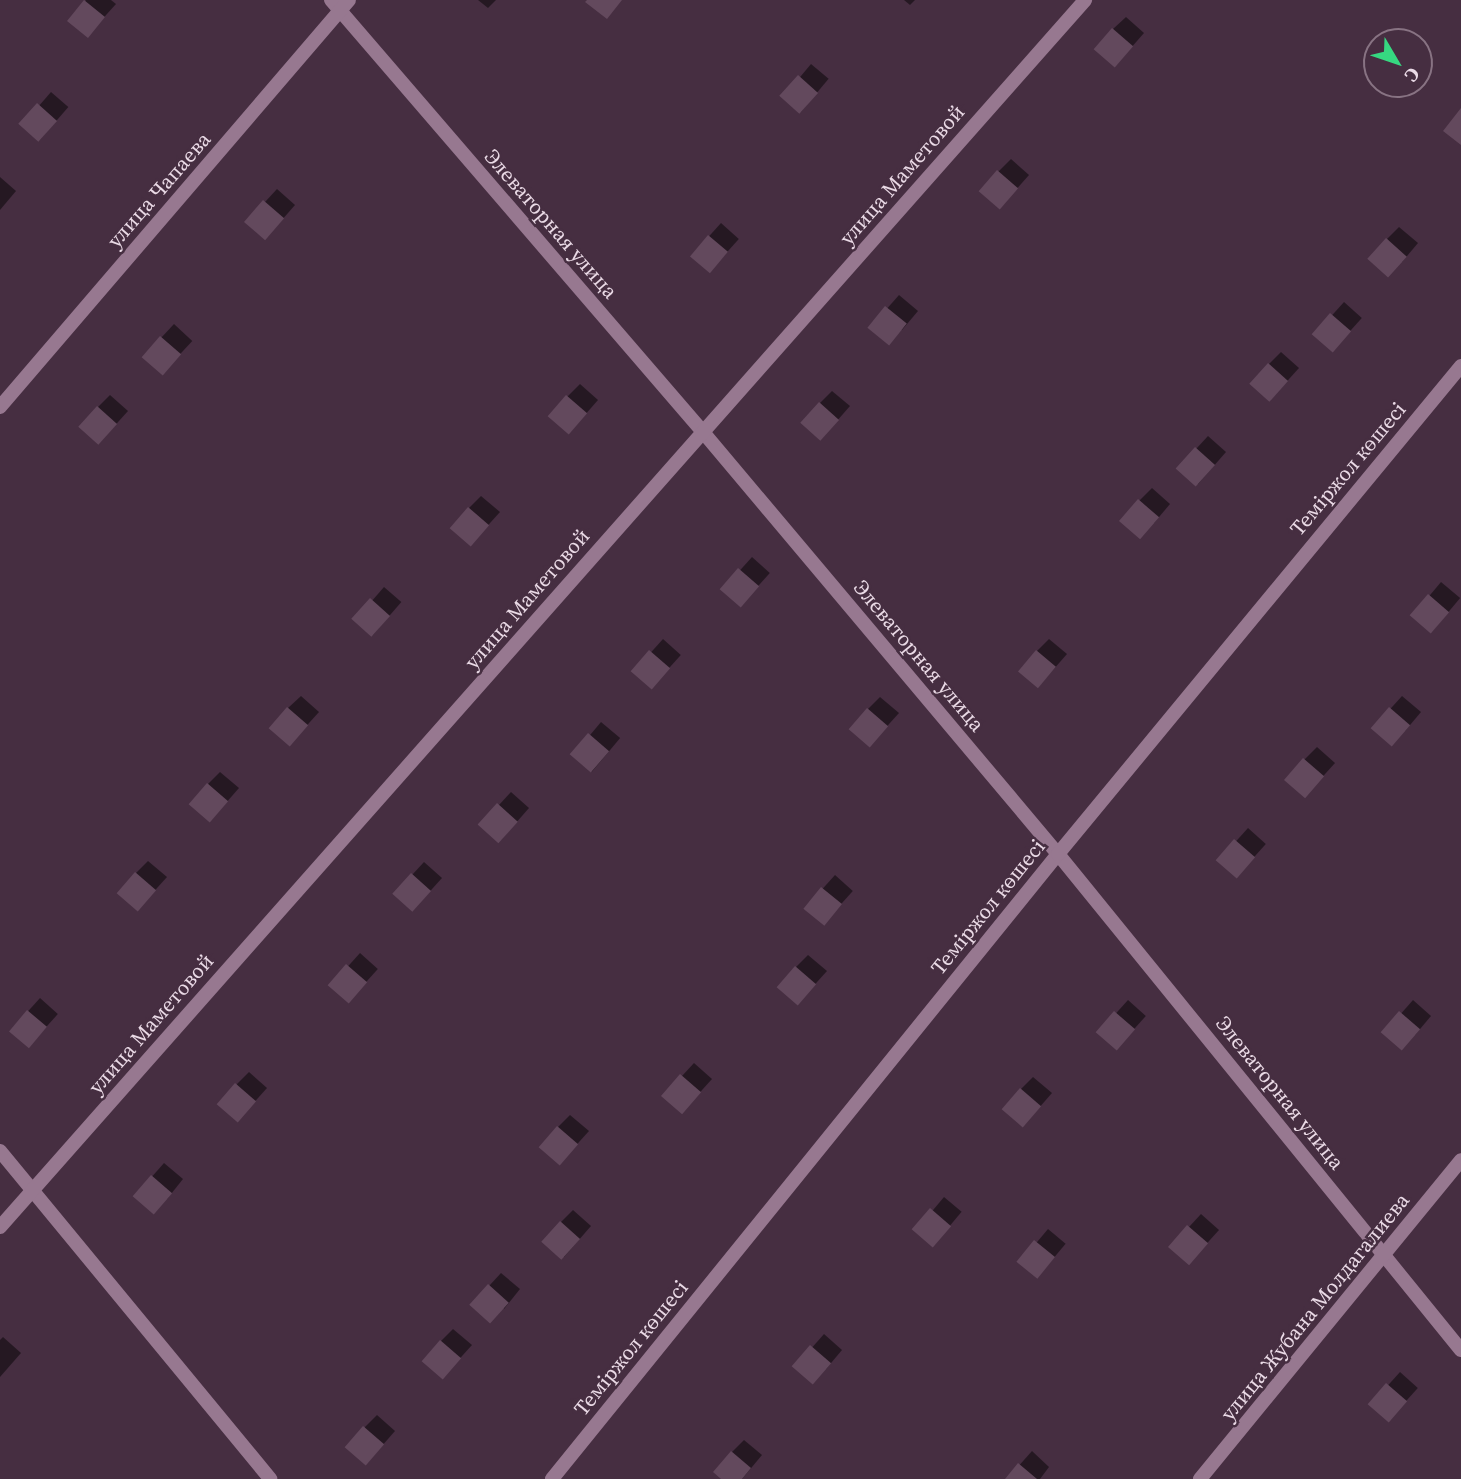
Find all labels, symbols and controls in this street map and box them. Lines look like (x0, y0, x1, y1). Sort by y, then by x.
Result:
north arrow (1363, 28, 1433, 98)
text: С (1399, 62, 1427, 88)
street label: улица Маметовой (834, 100, 970, 250)
street label: улица Чапаева (102, 127, 216, 253)
street label: Элеваторная улица (479, 144, 623, 304)
street label: Теміржол көшесі (1285, 397, 1411, 541)
street label: улица Маметовой (459, 524, 595, 674)
street label: Элеваторная улица (848, 575, 990, 737)
street label: Теміржол көшесі (926, 834, 1050, 980)
street label: улица Маметовой (83, 949, 219, 1099)
street label: Элеваторная улица (1210, 1011, 1350, 1175)
street label: улица Жубана Молдагалиева (1215, 1188, 1415, 1426)
street label: Теміржол көшесі (569, 1275, 693, 1421)

